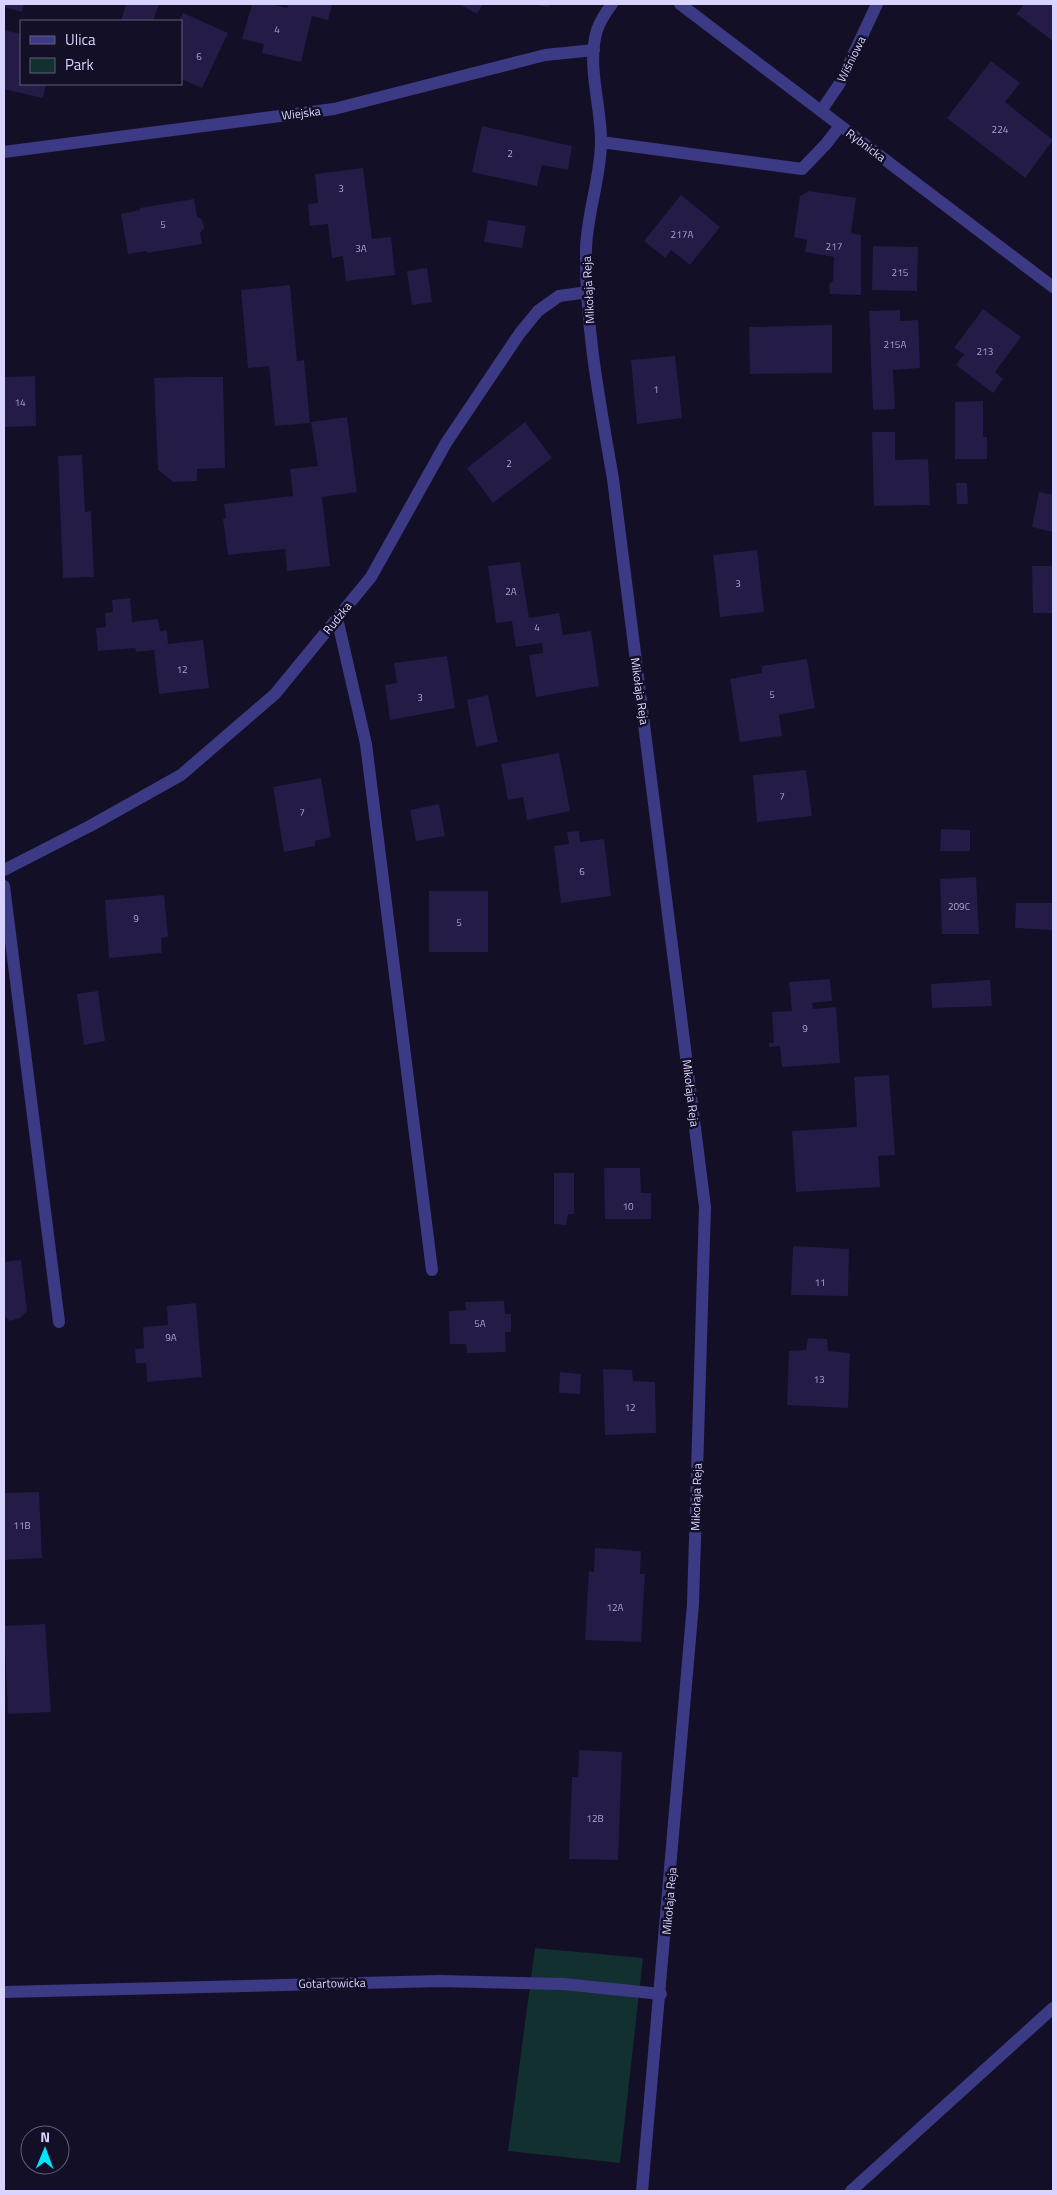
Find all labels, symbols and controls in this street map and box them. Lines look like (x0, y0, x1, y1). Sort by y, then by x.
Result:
legend (20, 20, 182, 85)
house number: 4 (274, 22, 280, 37)
text: Ulica (65, 28, 96, 51)
street label: Wiśniowa (832, 33, 870, 85)
house number: 6 (196, 49, 202, 64)
text: Park (65, 53, 94, 76)
street label: Wiejska (280, 101, 322, 125)
house number: 224 (992, 122, 1009, 137)
street label: Rybnicka (842, 124, 890, 166)
house number: 2 (507, 146, 513, 161)
house number: 3 (338, 181, 344, 196)
house number: 5 (160, 217, 166, 232)
house number: 217A (671, 227, 693, 242)
house number: 217 (826, 239, 842, 254)
house number: 3A (355, 241, 367, 256)
street label: Mikołaja Reja (577, 256, 599, 324)
house number: 215 (892, 265, 909, 280)
house number: 215A (884, 337, 906, 352)
house number: 213 (977, 344, 993, 359)
house number: 1 (653, 382, 659, 397)
house number: 14 (14, 395, 26, 410)
house number: 2 (506, 456, 512, 471)
house number: 3 (735, 576, 741, 591)
house number: 2A (505, 584, 517, 599)
street label: Rudzka (318, 598, 356, 638)
house number: 4 (534, 620, 540, 635)
street label: Mikołaja Reja (626, 656, 654, 726)
house number: 12 (176, 662, 188, 677)
house number: 5 (769, 687, 775, 702)
house number: 3 (417, 690, 423, 705)
house number: 7 (779, 789, 785, 804)
house number: 7 (299, 805, 305, 820)
house number: 6 (579, 864, 585, 879)
house number: 209C (948, 899, 971, 914)
house number: 9 (133, 911, 139, 926)
house number: 5 (456, 915, 462, 930)
house number: 9 (802, 1021, 808, 1036)
street label: Mikołaja Reja (677, 1058, 705, 1128)
house number: 10 (622, 1199, 634, 1214)
house number: 11 (814, 1275, 826, 1290)
house number: 5A (474, 1316, 486, 1331)
house number: 9A (165, 1330, 177, 1345)
house number: 13 (813, 1372, 825, 1387)
house number: 12 (624, 1400, 636, 1415)
street label: Mikołaja Reja (685, 1463, 707, 1531)
house number: 11B (13, 1518, 31, 1533)
house number: 12A (606, 1600, 624, 1615)
house number: 12B (586, 1811, 604, 1826)
street label: Mikołaja Reja (657, 1866, 681, 1936)
street label: Gotartowicka (298, 1973, 366, 1993)
north arrow (20, 2125, 70, 2175)
text: N (40, 2126, 50, 2147)

